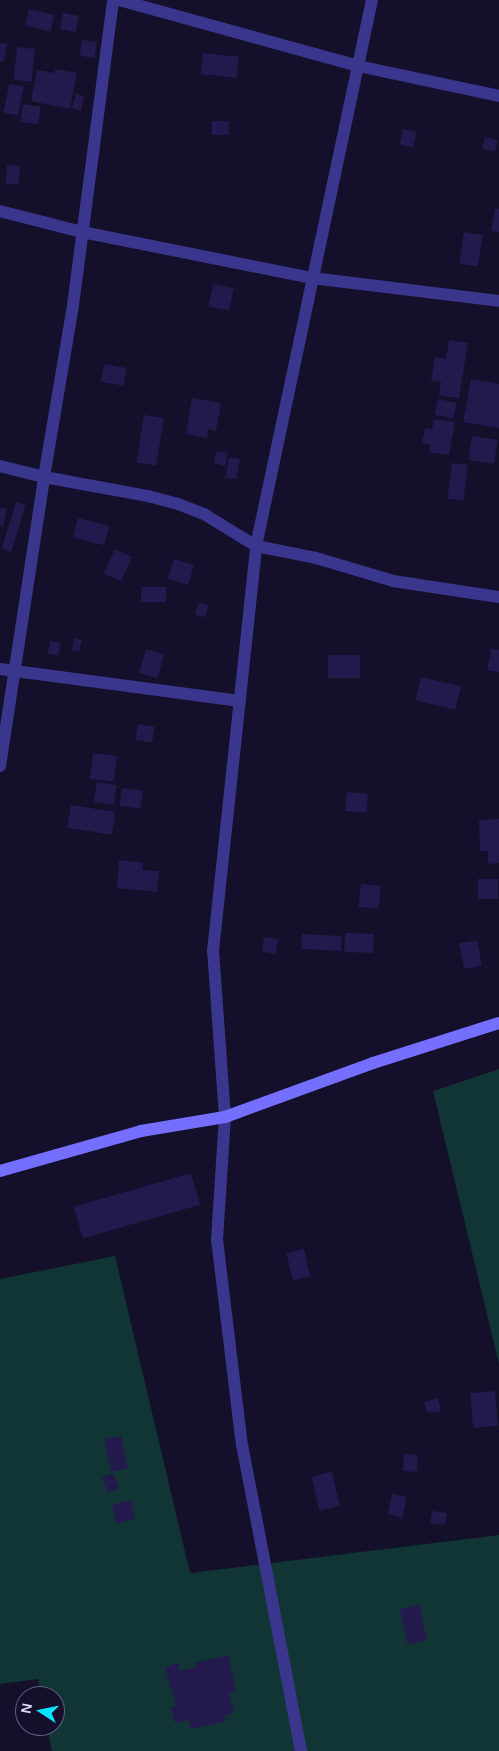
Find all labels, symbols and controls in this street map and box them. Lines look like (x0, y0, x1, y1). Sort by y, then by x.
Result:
north arrow (15, 1686, 65, 1736)
text: N (17, 1702, 35, 1715)

